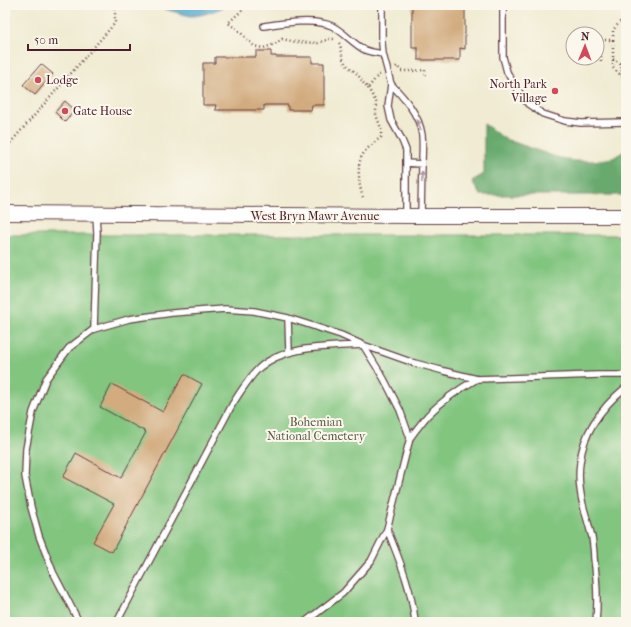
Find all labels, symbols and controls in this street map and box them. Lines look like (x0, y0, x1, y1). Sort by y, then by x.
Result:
scale bar (28, 26, 130, 52)
north arrow (565, 26, 605, 66)
text: N (581, 30, 590, 43)
text: 50 m (34, 33, 58, 47)
place label: Lodge (46, 73, 78, 87)
marker: Lodge (33, 75, 43, 85)
place label: North Park Village (489, 77, 548, 105)
marker: North Park Village (550, 86, 560, 96)
place label: Gate House (73, 104, 132, 118)
marker: Gate House (60, 106, 70, 116)
one-way arrow (416, 119, 422, 131)
one-way arrow (419, 170, 425, 183)
street label: West Bryn Mawr Avenue (250, 209, 379, 223)
park label: Bohemian National Cemetery (267, 415, 366, 443)

